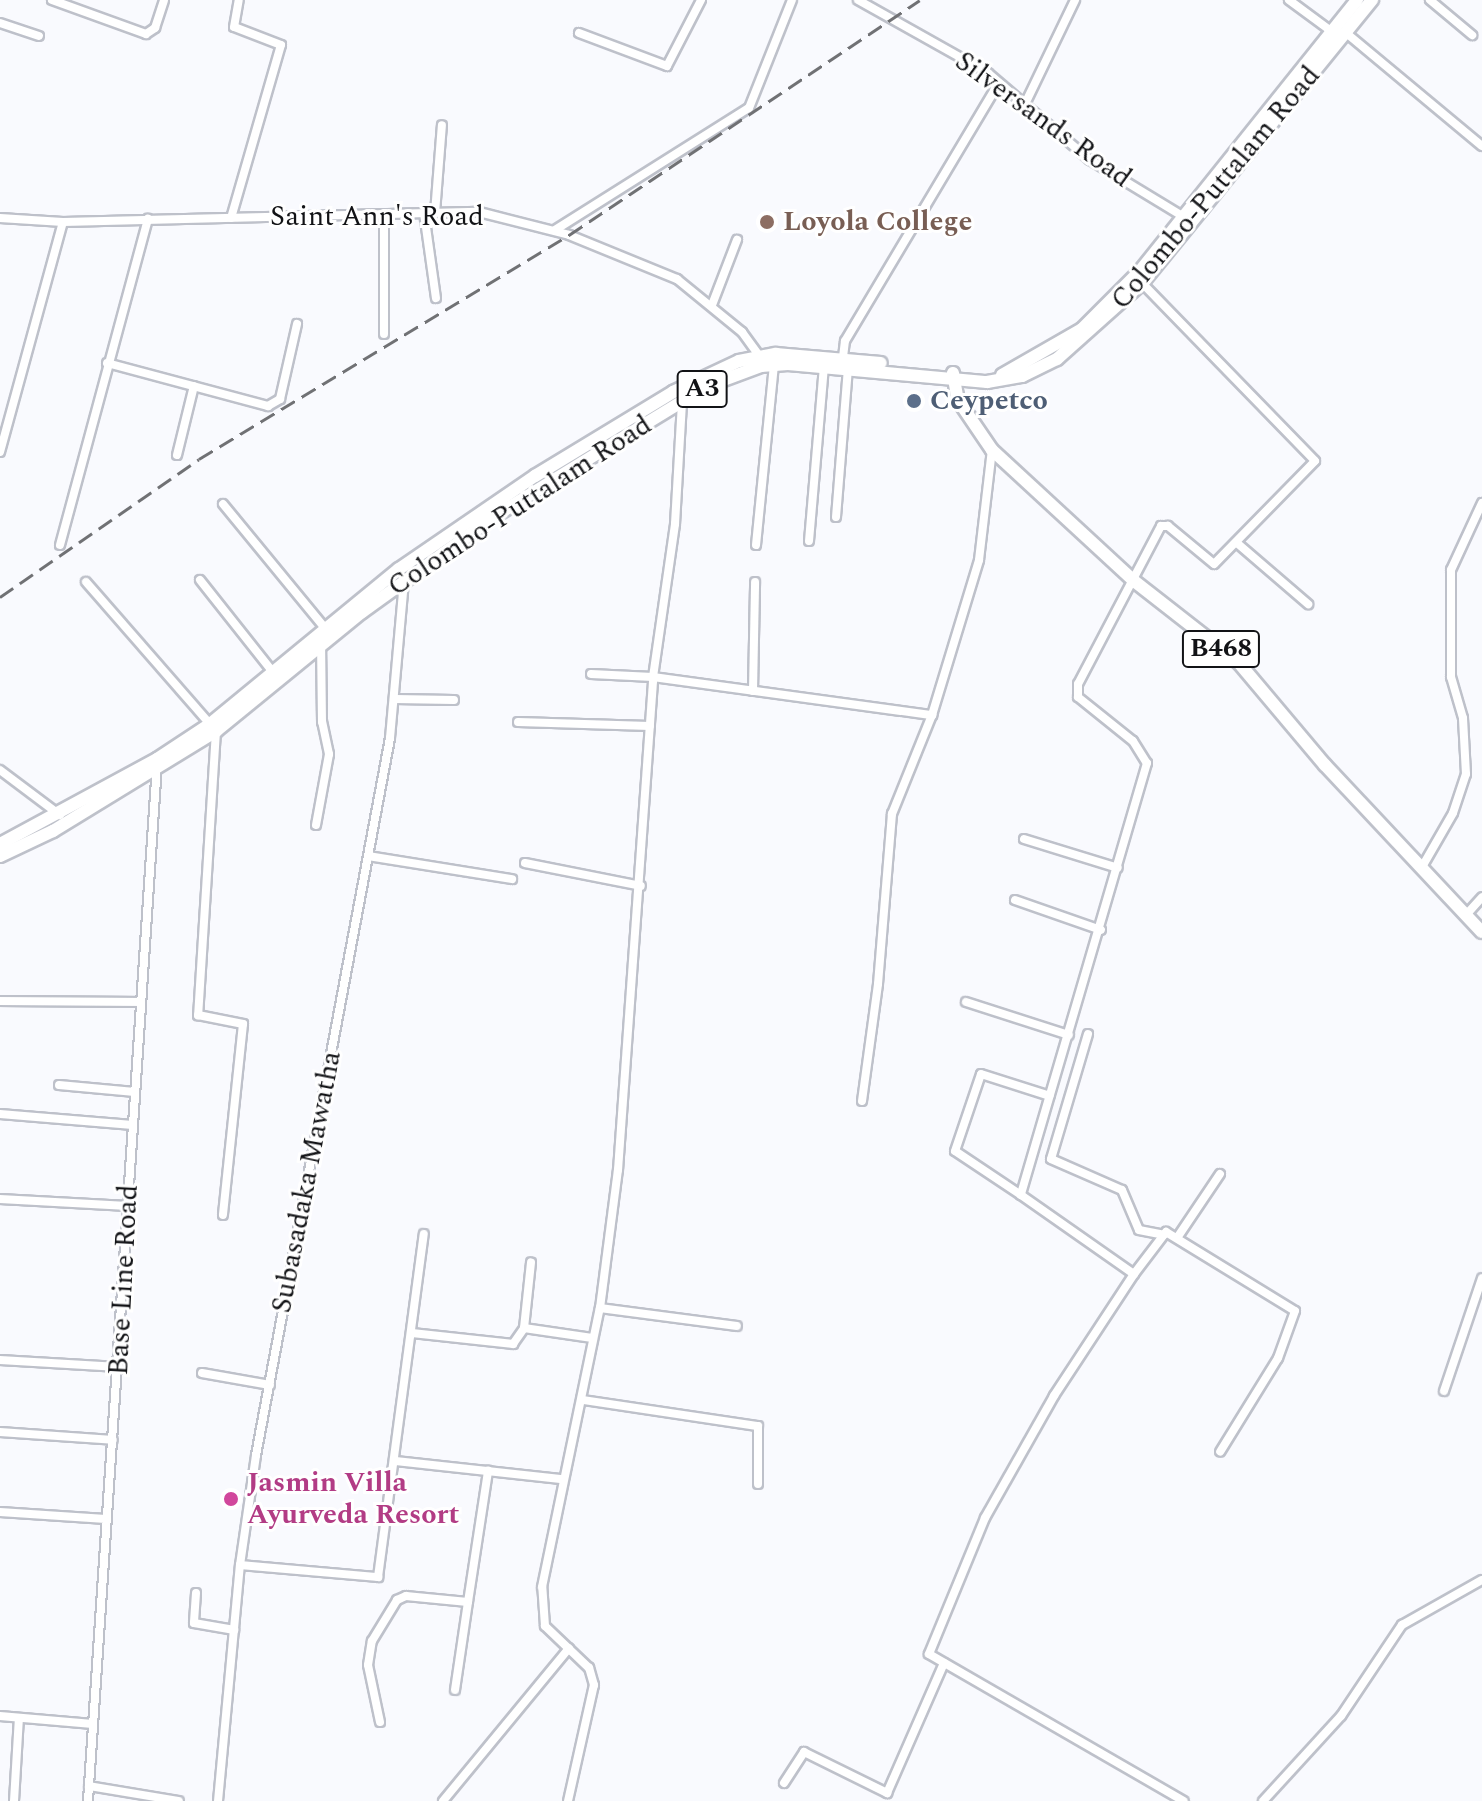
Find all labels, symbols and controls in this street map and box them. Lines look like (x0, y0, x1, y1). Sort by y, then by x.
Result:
street label: Silversands Road (948, 45, 1138, 195)
street label: Colombo-Puttalam Road (1104, 59, 1328, 317)
street label: Saint Ann's Road (270, 200, 484, 234)
place label: Loyola College (783, 205, 972, 239)
marker: Loyola College (758, 213, 776, 231)
road number: A3 (676, 367, 728, 411)
place label: Ceypetco (930, 384, 1048, 418)
marker: Ceypetco (905, 392, 923, 410)
street label: Colombo-Puttalam Road (382, 408, 658, 604)
road number: B468 (1181, 627, 1261, 671)
street label: Subasadaka Mawatha (265, 1048, 349, 1316)
street label: Base Line Road (102, 1184, 146, 1376)
place label: Jasmin Villa Ayurveda Resort (247, 1466, 459, 1532)
marker: Jasmin Villa Ayurveda Resort (222, 1490, 240, 1508)

